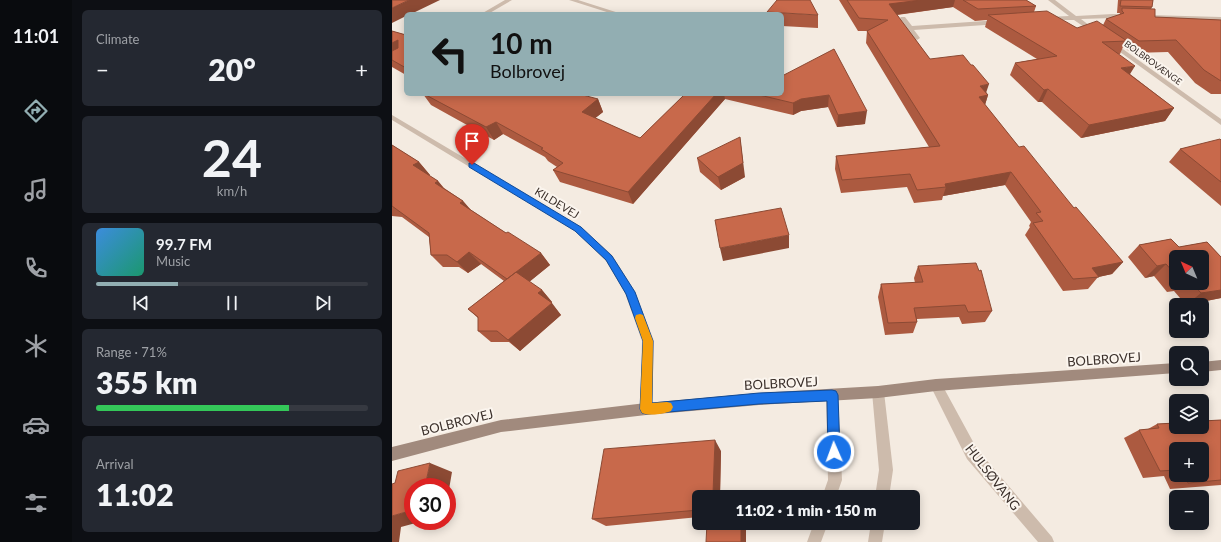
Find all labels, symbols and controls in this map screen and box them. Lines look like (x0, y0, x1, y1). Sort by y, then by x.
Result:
text: 11:01 (13, 25, 59, 47)
text: 10 m (490, 26, 553, 60)
icon: left (424, 28, 476, 80)
text: Climate (96, 31, 139, 47)
street label: BOLBROVÆNGE (1122, 38, 1184, 87)
text: 20° (208, 51, 256, 87)
text: − (96, 56, 109, 83)
text: + (355, 56, 368, 83)
text: Bolbrovej (490, 60, 565, 82)
icon: directions (22, 97, 50, 125)
pin (455, 124, 489, 165)
text: 24 (202, 126, 262, 188)
icon: arrive (461, 130, 483, 152)
icon: music (22, 176, 50, 204)
text: km/h (217, 183, 247, 199)
street label: KILDEVEJ (533, 184, 582, 221)
text: 99.7 FM (156, 235, 212, 253)
north arrow (1169, 250, 1209, 290)
map controls (1169, 250, 1209, 530)
text: Music (156, 253, 190, 269)
icon: phone (22, 254, 50, 282)
icon: previous (130, 292, 152, 314)
icon: pause (221, 292, 243, 314)
icon: next (312, 292, 334, 314)
button: sound (1169, 298, 1209, 338)
icon: climate (22, 332, 50, 360)
text: Range · 71% (96, 344, 167, 360)
button: search (1169, 346, 1209, 386)
street label: BOLBROVEJ (1067, 348, 1141, 370)
text: 355 km (96, 364, 197, 400)
street label: BOLBROVEJ (744, 373, 818, 393)
button: layers (1169, 394, 1209, 434)
street label: BOLBROVEJ (419, 405, 495, 439)
icon: car (22, 411, 50, 439)
position arrow (813, 431, 855, 473)
street label: HULSØVANG (962, 441, 1024, 513)
button: + (1169, 442, 1209, 482)
text: Arrival (96, 456, 133, 472)
text: 11:02 (96, 476, 174, 512)
speed limit sign: 30 (404, 478, 456, 530)
icon: filters (22, 489, 50, 517)
button: − (1169, 490, 1209, 530)
text: 11:02 · 1 min · 150 m (735, 501, 877, 519)

